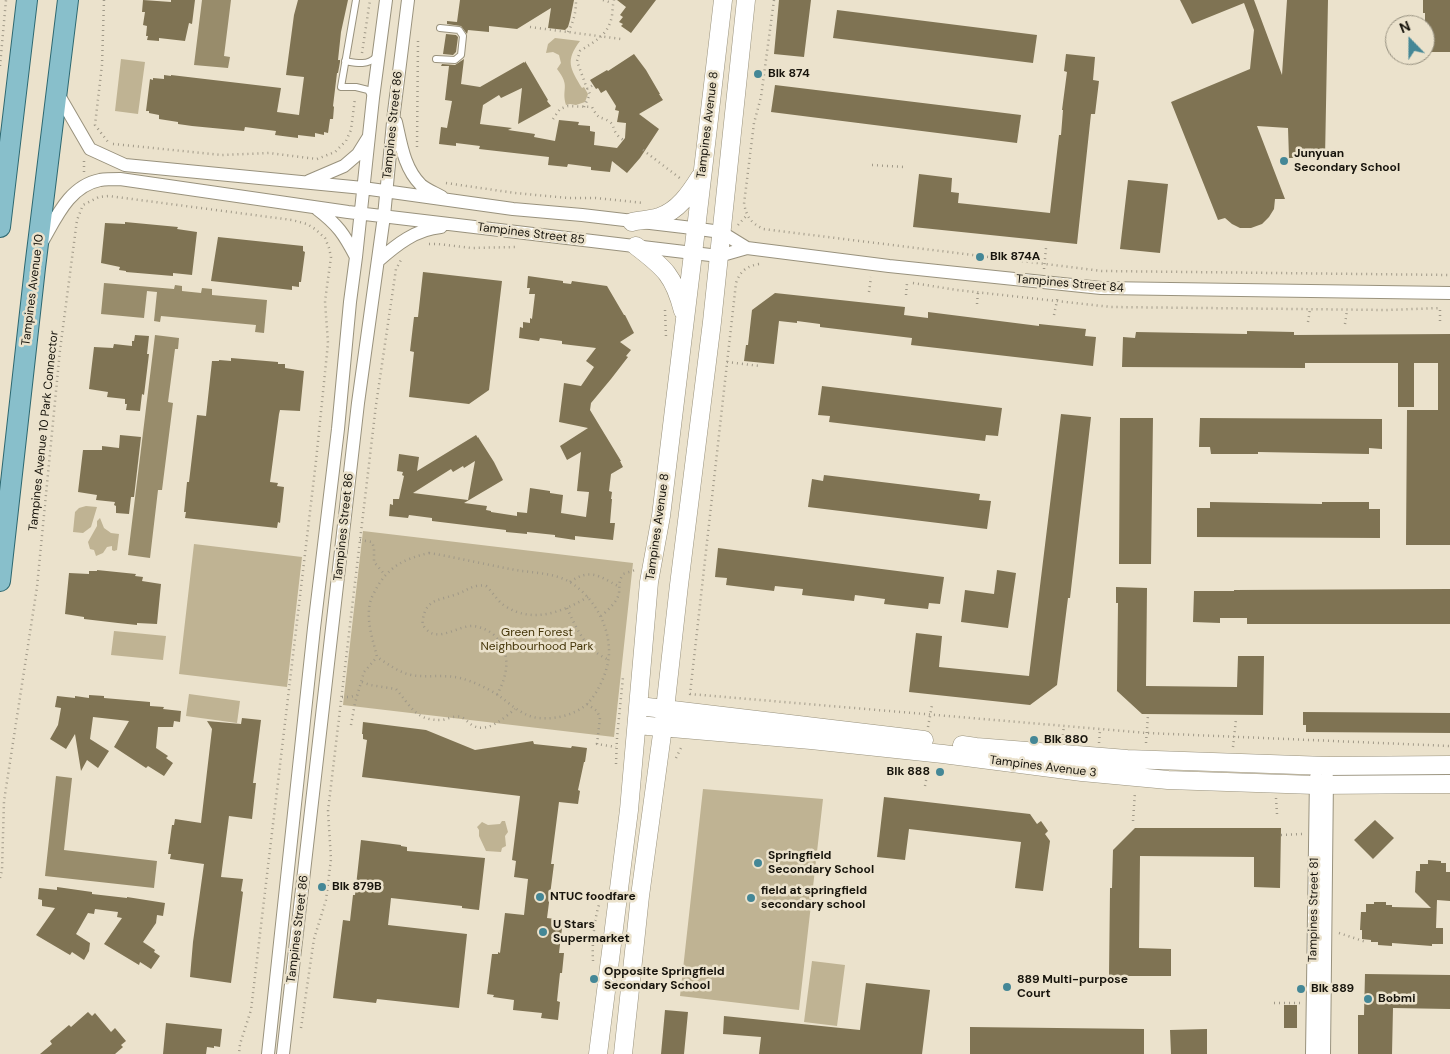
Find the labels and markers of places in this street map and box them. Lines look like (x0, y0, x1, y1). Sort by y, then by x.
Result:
place label: Blk 874 (768, 67, 810, 81)
marker: Blk 874 (752, 68, 764, 80)
place label: Junyuan Secondary School (1294, 147, 1400, 175)
marker: Junyuan Secondary School (1278, 155, 1290, 167)
place label: Blk 874A (990, 250, 1040, 264)
marker: Blk 874A (974, 251, 986, 263)
place label: Blk 880 (1044, 733, 1088, 747)
marker: Blk 880 (1028, 734, 1040, 746)
place label: Blk 888 (887, 765, 930, 779)
marker: Blk 888 (934, 766, 946, 778)
place label: Springfield Secondary School (768, 849, 874, 877)
marker: Springfield Secondary School (752, 857, 764, 869)
place label: Blk 879B (332, 880, 382, 894)
marker: Blk 879B (316, 881, 328, 893)
place label: field at springfield secondary school (761, 884, 867, 912)
place label: NTUC foodfare (550, 890, 636, 904)
marker: NTUC foodfare (534, 891, 546, 903)
marker: field at springfield secondary school (745, 892, 757, 904)
place label: U Stars Supermarket (553, 918, 630, 946)
marker: U Stars Supermarket (537, 926, 549, 938)
place label: Opposite Springfield Secondary School (604, 965, 725, 993)
marker: Opposite Springfield Secondary School (588, 973, 600, 985)
place label: 889 Multi-purpose Court (1017, 973, 1128, 1001)
marker: 889 Multi-purpose Court (1001, 981, 1013, 993)
place label: Blk 889 (1311, 982, 1354, 996)
marker: Blk 889 (1295, 983, 1307, 995)
place label: Bobmi (1378, 992, 1415, 1006)
marker: Bobmi (1362, 993, 1374, 1005)

